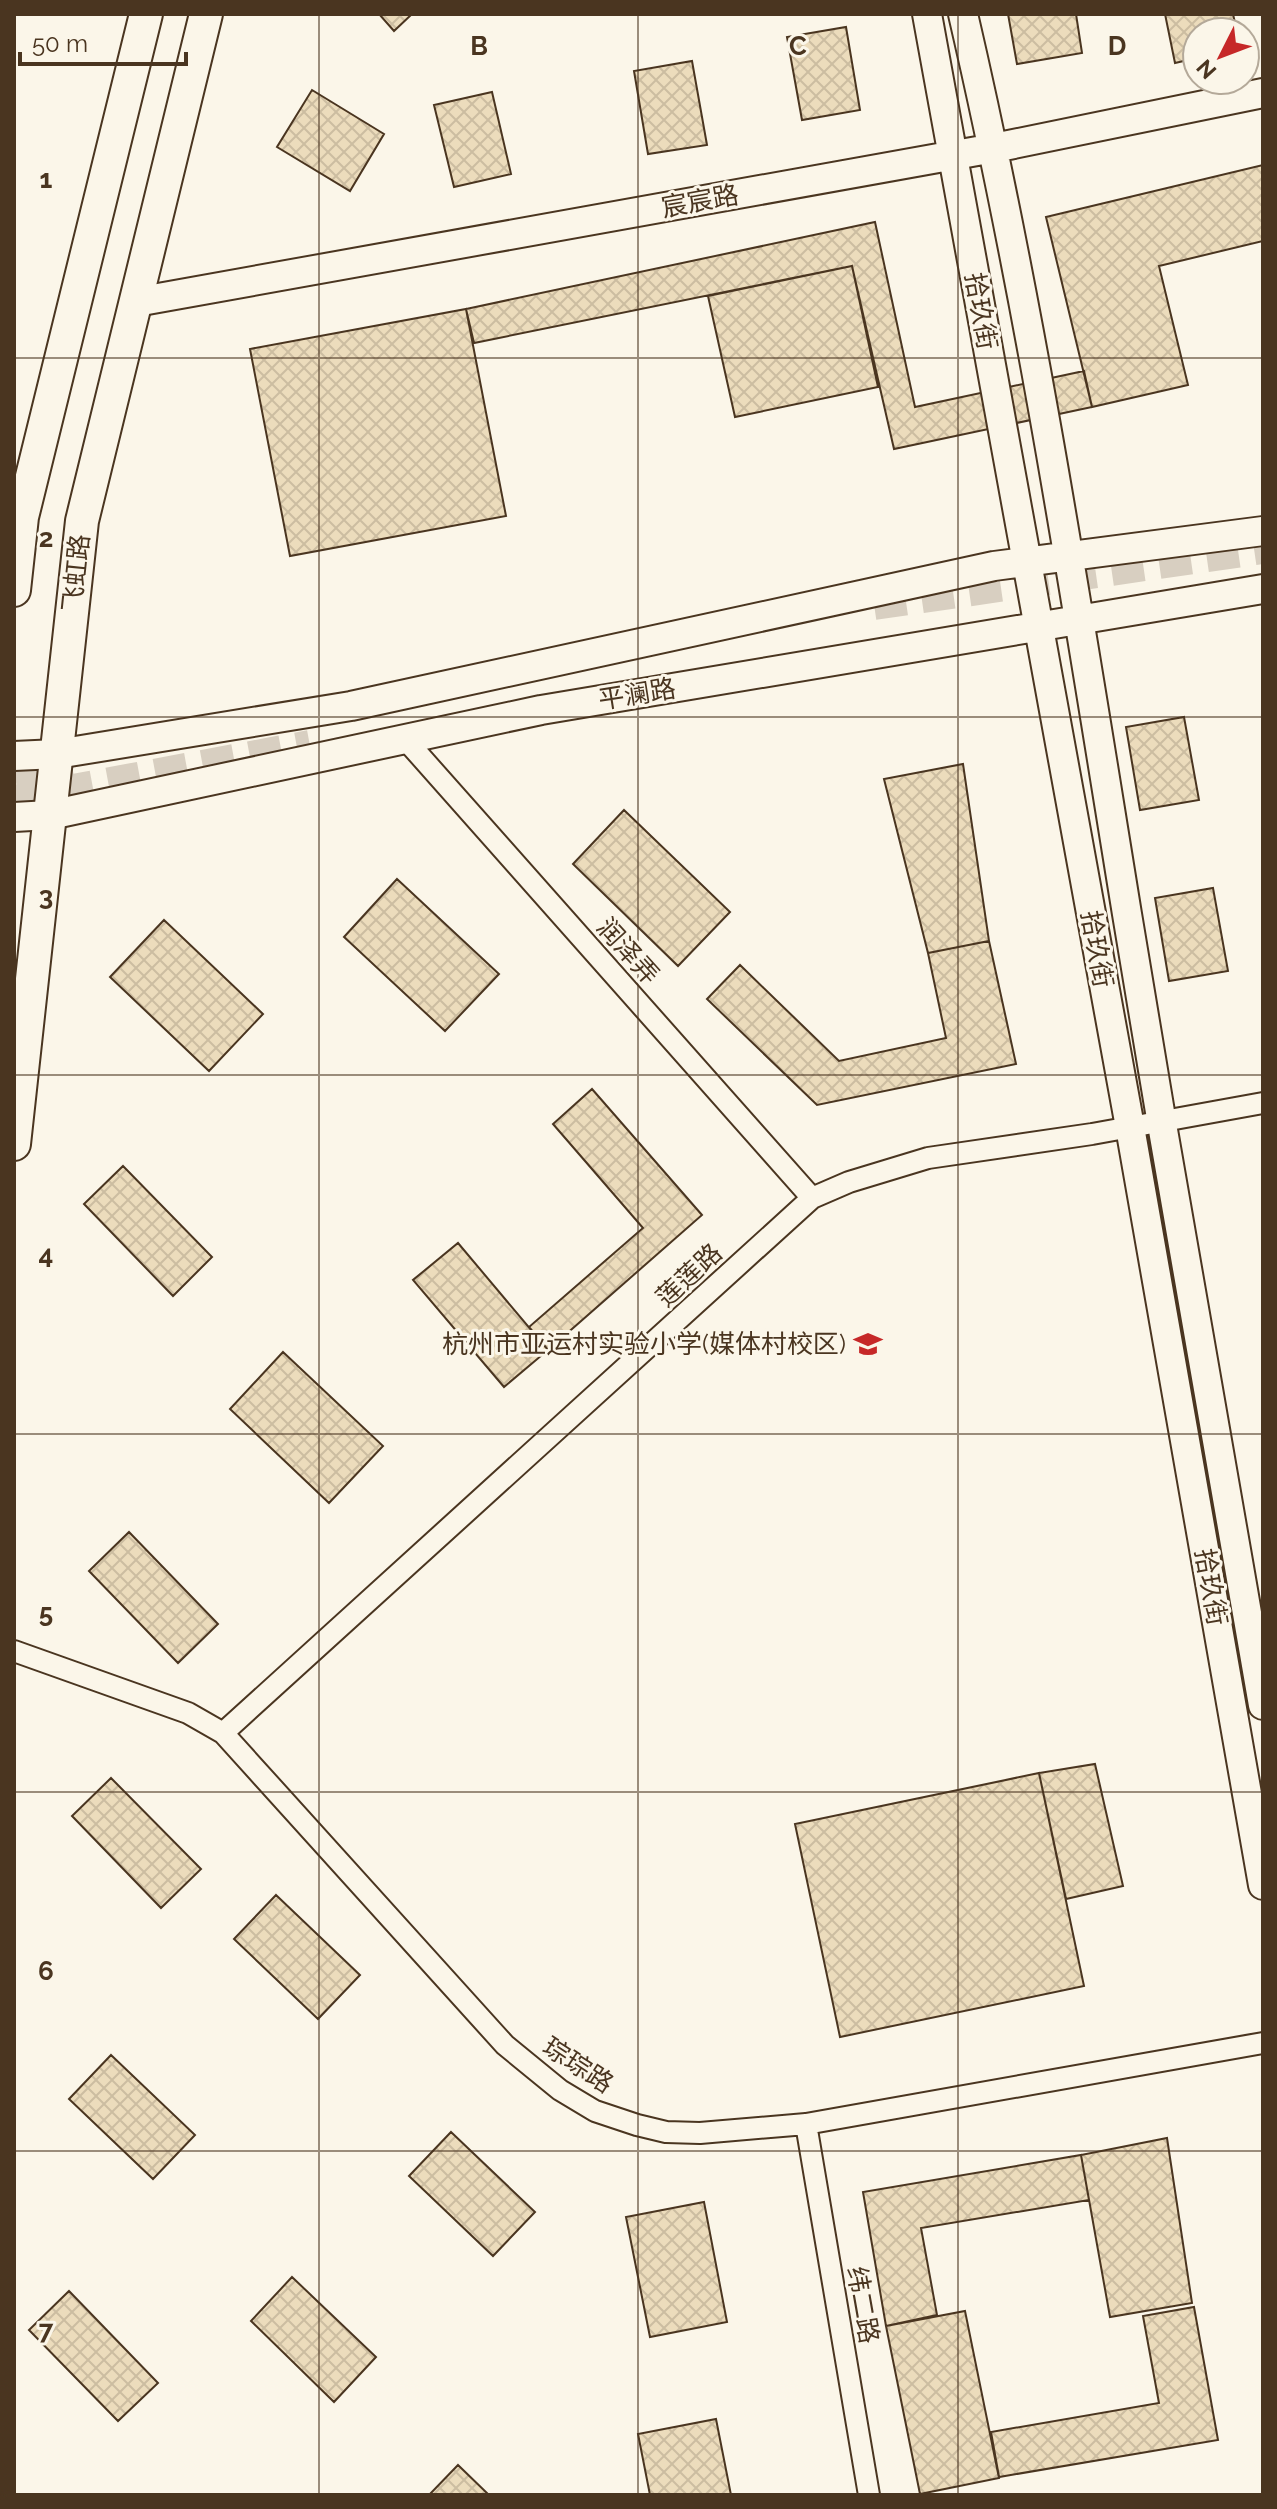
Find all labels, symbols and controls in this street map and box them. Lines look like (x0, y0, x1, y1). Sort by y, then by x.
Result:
scale bar (20, 16, 186, 66)
north arrow (1181, 16, 1261, 96)
text: 50 m (32, 29, 88, 58)
text: B (470, 31, 488, 61)
text: C (789, 31, 807, 61)
text: D (1108, 31, 1126, 61)
text: N (1191, 54, 1221, 84)
text: 1 (40, 164, 53, 194)
street label: 宸宸路 (659, 179, 741, 223)
street label: 拾玖街 (959, 270, 1003, 352)
text: 2 (39, 523, 53, 553)
street label: 飞虹路 (57, 533, 95, 613)
street label: 平澜路 (596, 673, 678, 715)
text: 3 (39, 881, 53, 911)
street label: 拾玖街 (1075, 908, 1119, 990)
street label: 润泽弄 (591, 912, 665, 990)
street label: 莲莲路 (650, 1237, 728, 1313)
text: 4 (39, 1240, 53, 1270)
place label: 杭州市亚运村实验小学(媒体村校区) (442, 1329, 846, 1359)
school or university icon: 杭州市亚运村实验小学(媒体村校区) (853, 1329, 883, 1359)
street label: 拾玖街 (1189, 1546, 1233, 1628)
text: 5 (39, 1598, 53, 1628)
text: 6 (38, 1956, 54, 1986)
street label: 琮琮路 (537, 2031, 619, 2099)
street label: 纬二路 (841, 2264, 885, 2346)
text: 7 (39, 2315, 54, 2345)

